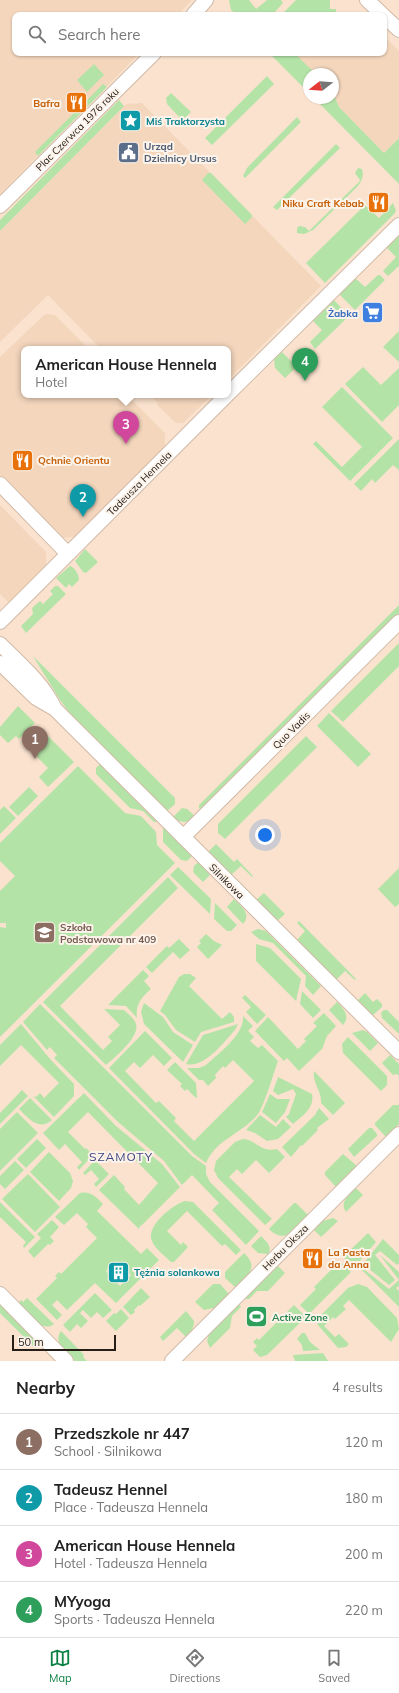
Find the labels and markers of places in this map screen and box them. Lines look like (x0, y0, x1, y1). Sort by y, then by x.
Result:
restaurant icon: Bafra (63, 90, 89, 116)
place label: Bafra (33, 97, 60, 110)
place icon: Miś Traktorzysta (117, 108, 143, 134)
place label: Miś Traktorzysta (146, 115, 225, 128)
public building icon: Urząd Dzielnicy Ursus (116, 139, 142, 165)
place label: Urząd Dzielnicy Ursus (144, 140, 217, 165)
restaurant icon: Niku Craft Kebab (366, 190, 392, 216)
place label: Niku Craft Kebab (282, 197, 364, 210)
supermarket icon: Żabka (360, 300, 386, 326)
place label: Żabka (328, 307, 358, 320)
pin: 4 (292, 348, 318, 381)
pin: 3 (113, 411, 139, 444)
restaurant icon: Qchnie Orientu (10, 447, 36, 473)
place label: Qchnie Orientu (38, 454, 110, 467)
pin: 2 (70, 484, 96, 517)
pin: 1 (22, 726, 48, 759)
school or university icon: Szkoła Podstawowa nr 409 (31, 920, 57, 946)
place label: Szkoła Podstawowa nr 409 (60, 921, 156, 946)
restaurant icon: La Pasta da Anna (300, 1245, 326, 1271)
place label: La Pasta da Anna (328, 1246, 370, 1271)
building icon: Tężnia solankowa (105, 1259, 131, 1285)
place label: Tężnia solankowa (134, 1266, 220, 1279)
sports icon: Active Zone (244, 1304, 270, 1330)
place label: Active Zone (272, 1311, 328, 1324)

